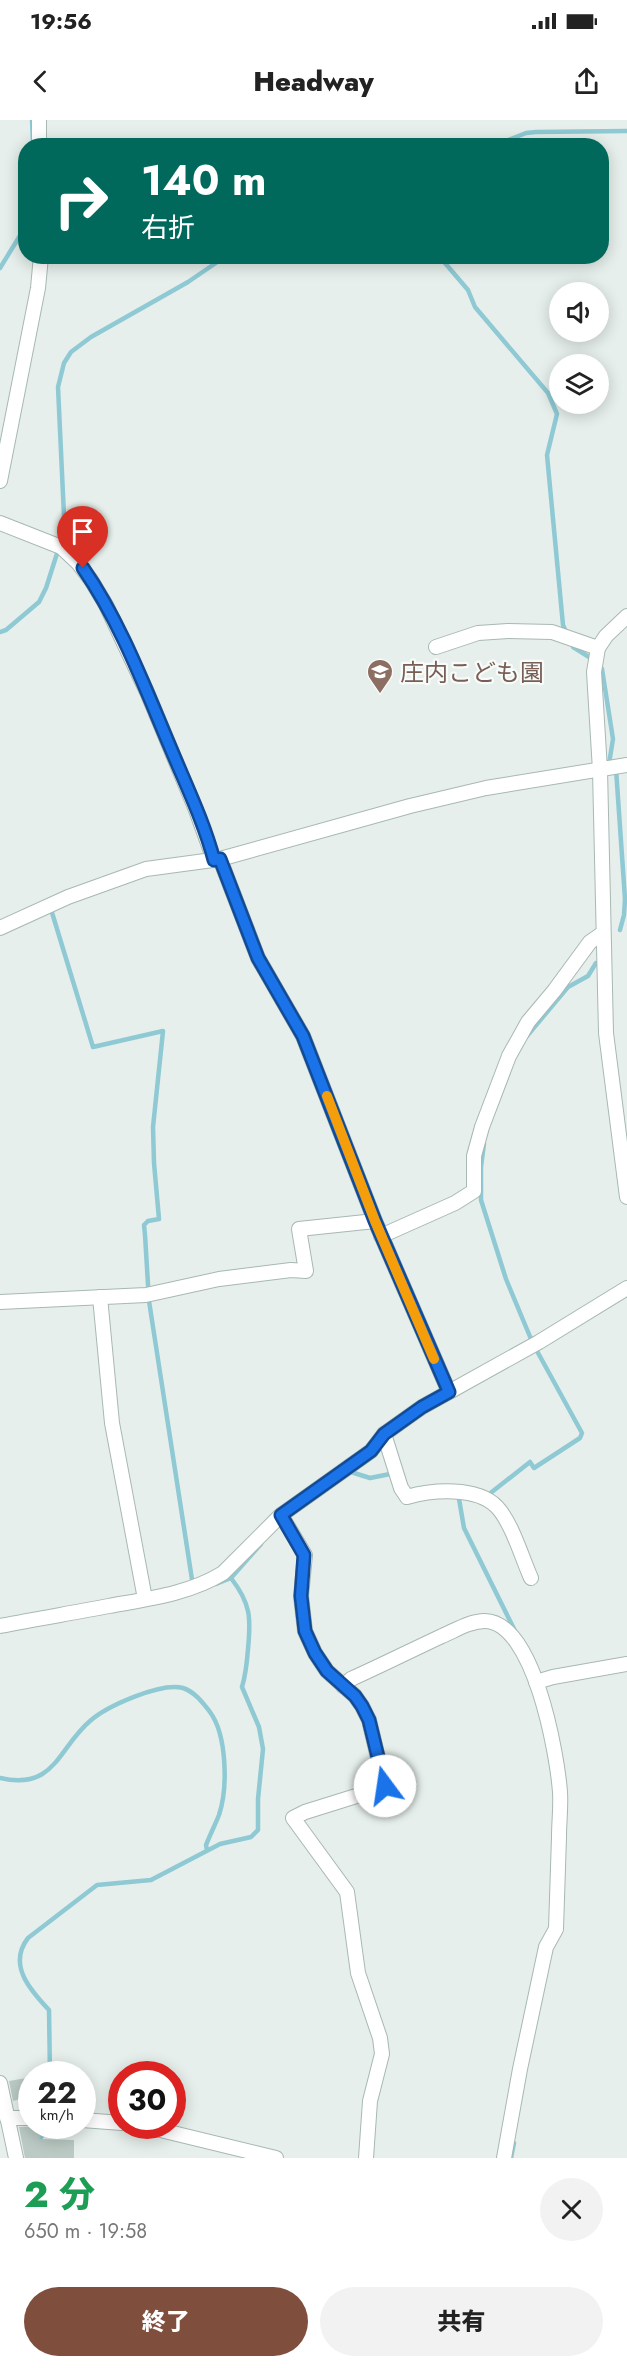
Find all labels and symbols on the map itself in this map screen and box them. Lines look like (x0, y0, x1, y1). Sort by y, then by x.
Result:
pin (57, 506, 108, 568)
place label: 庄内こども園 (400, 655, 544, 690)
school or university icon: 庄内こども園 (365, 657, 395, 695)
position arrow (353, 1754, 417, 1818)
speed limit sign: 30 (108, 2061, 186, 2139)

